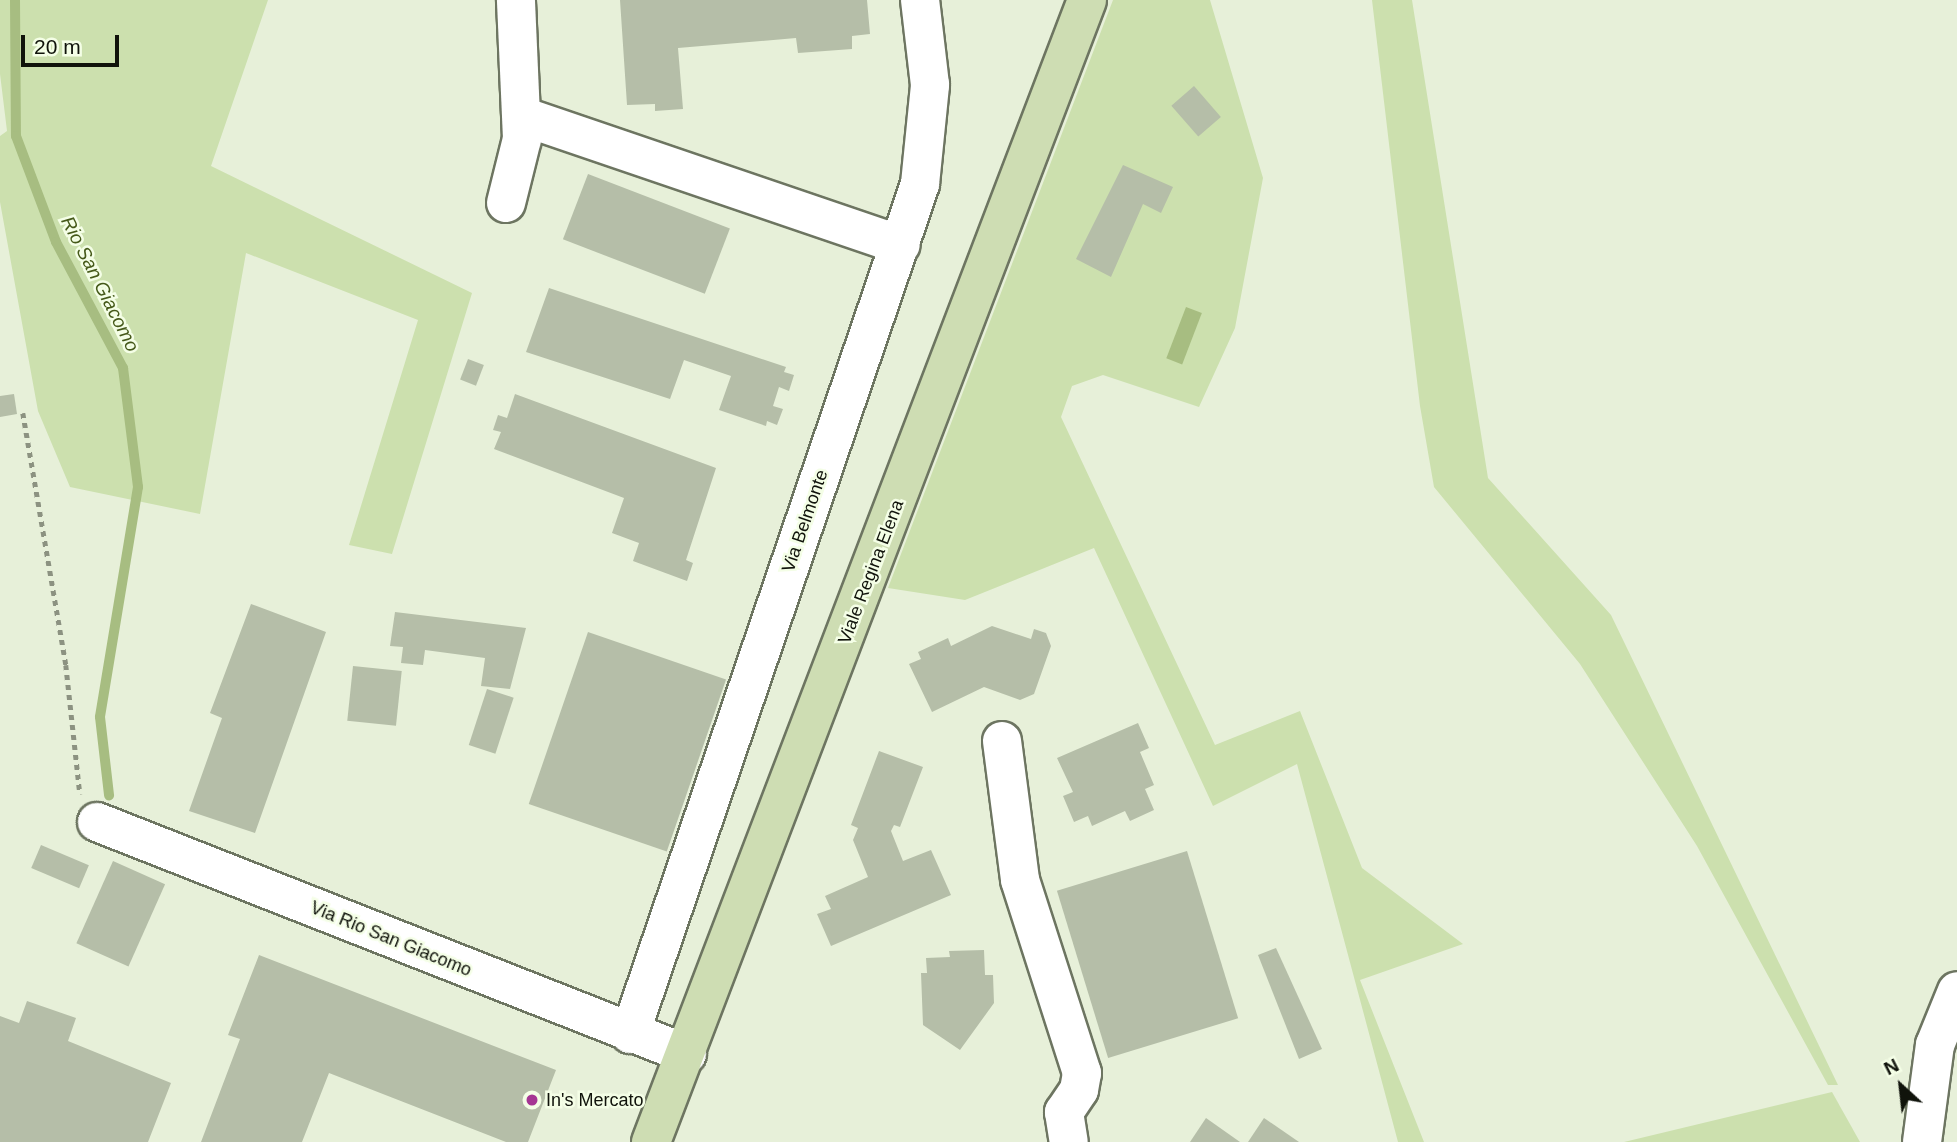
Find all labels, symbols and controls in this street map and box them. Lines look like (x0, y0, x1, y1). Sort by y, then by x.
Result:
scale bar (24, 21, 122, 65)
text: 20 m (34, 35, 81, 58)
water label: Rio San Giacomo (56, 212, 144, 356)
street label: Via Belmonte (777, 467, 833, 575)
street label: Viale Regina Elena (834, 497, 908, 647)
street label: Via Rio San Giacomo (307, 897, 475, 981)
north arrow (1866, 1051, 1936, 1121)
text: N (1880, 1054, 1902, 1079)
place label: In's Mercato (546, 1089, 643, 1111)
marker: In's Mercato (524, 1092, 540, 1108)

